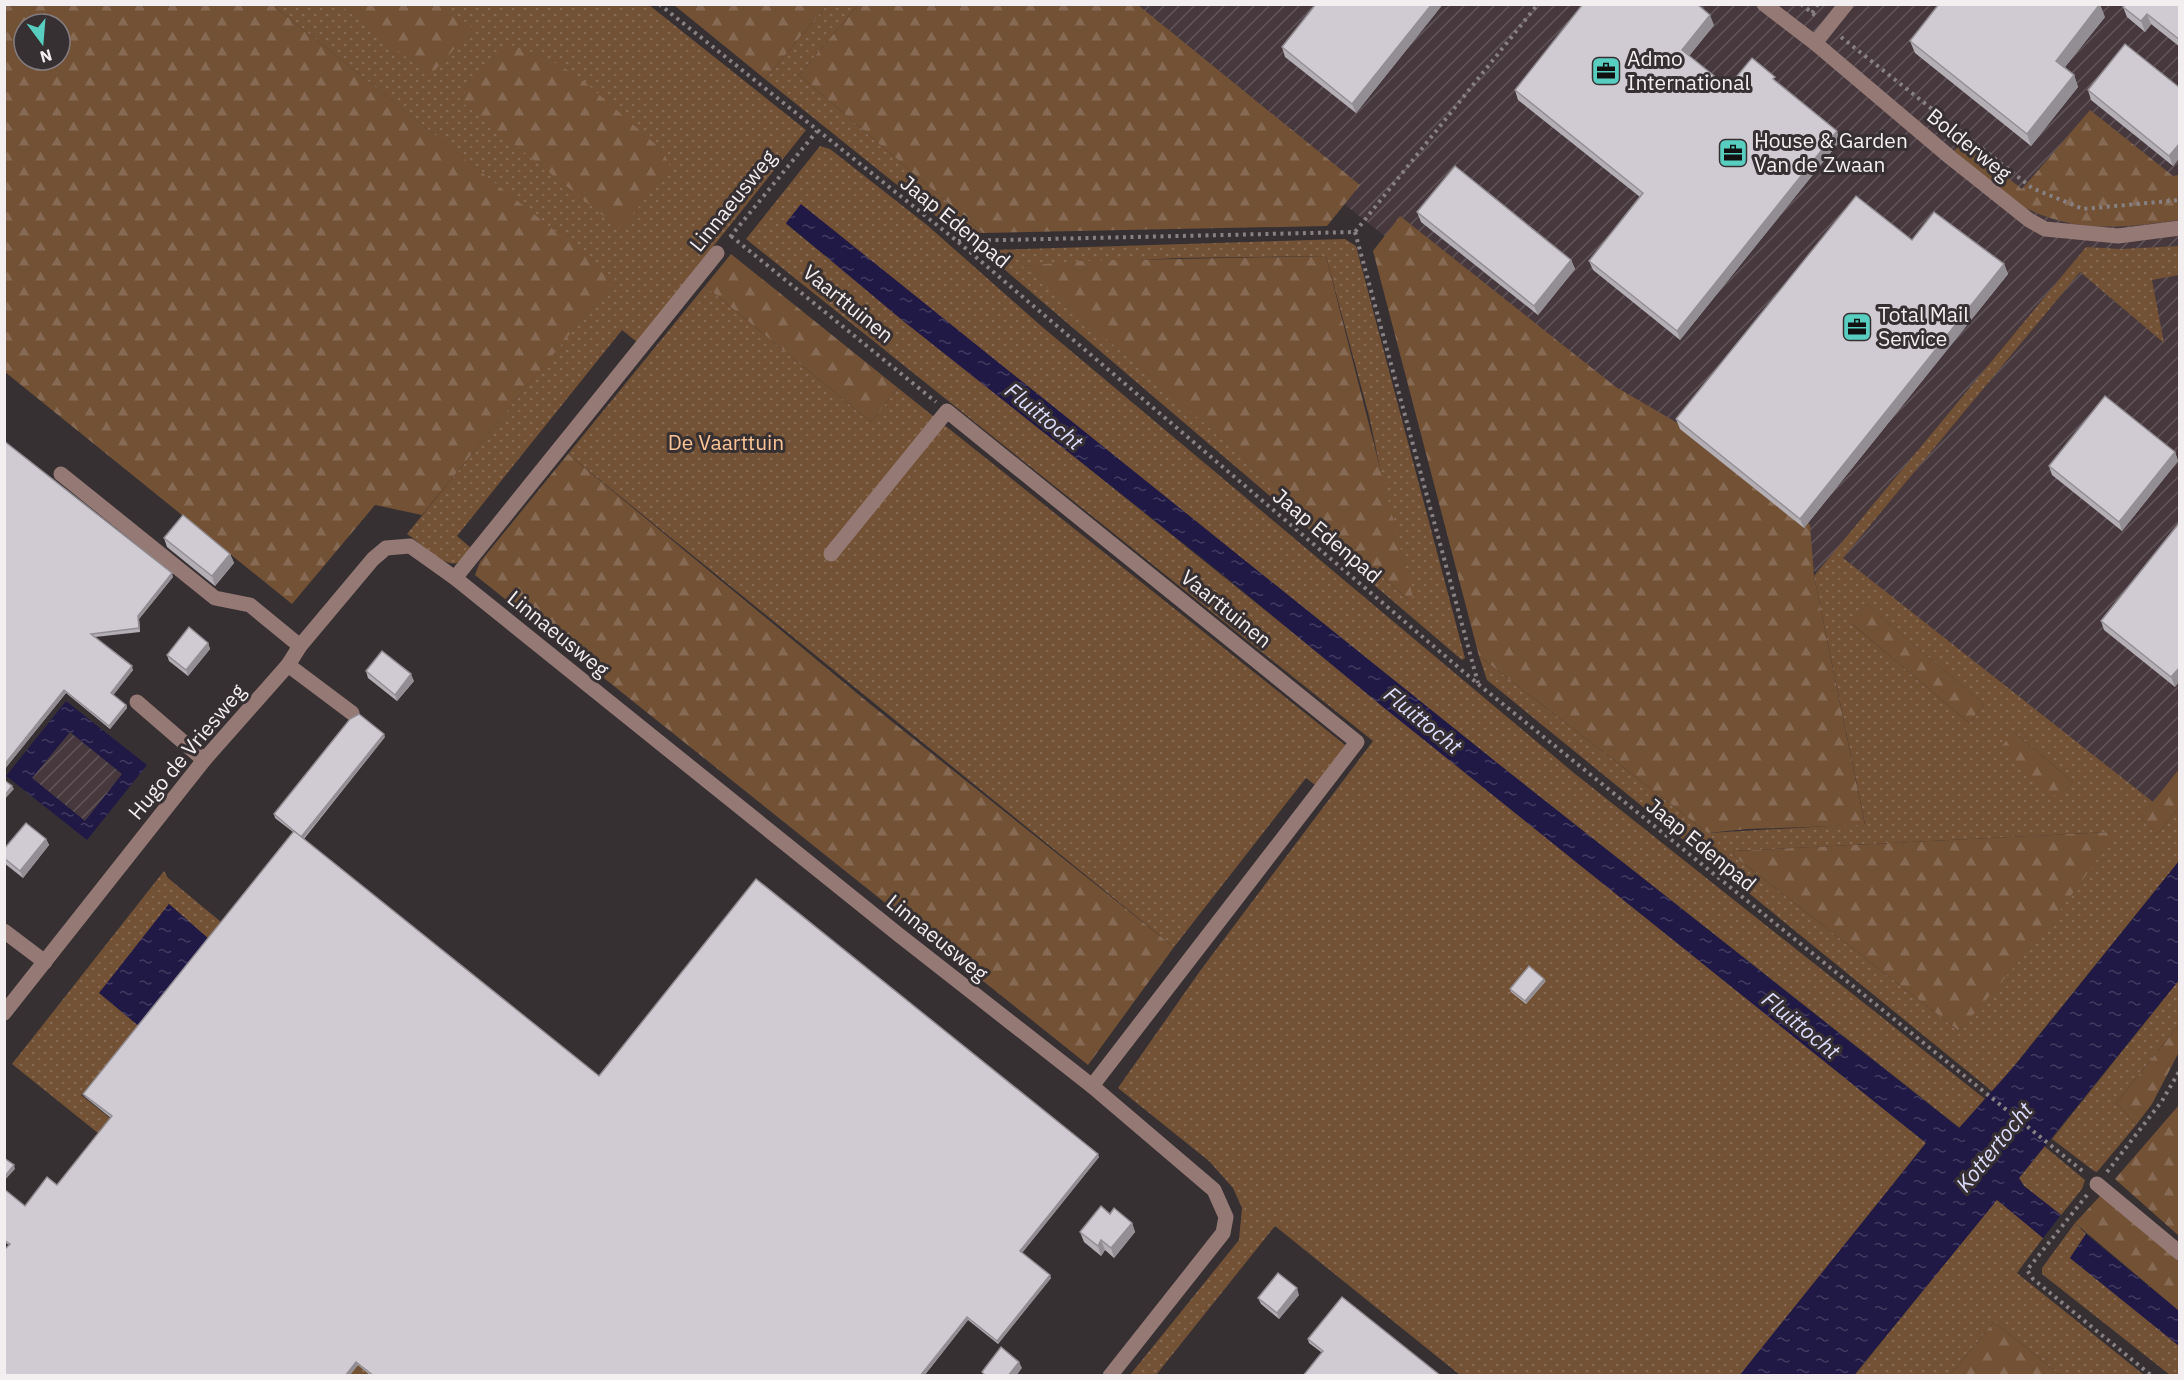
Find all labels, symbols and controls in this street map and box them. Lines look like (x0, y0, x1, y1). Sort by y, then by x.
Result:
north arrow (12, 12, 72, 72)
place label: Admo International (1627, 44, 1751, 96)
text: N (38, 45, 54, 68)
office icon: Admo International (1590, 55, 1622, 87)
street label: Bolderweg (1921, 101, 2018, 187)
place label: House & Garden Van de Zwaan (1754, 126, 1908, 178)
office icon: House & Garden Van de Zwaan (1717, 137, 1749, 169)
street label: Linnaeusweg (683, 144, 782, 257)
street label: Jaap Edenpad (895, 168, 1016, 274)
street label: Vaarttuinen (797, 258, 900, 349)
place label: Total Mail Service (1878, 300, 1969, 352)
office icon: Total Mail Service (1841, 311, 1873, 343)
water label: Fluittocht (999, 375, 1090, 456)
park label: De Vaarttuin (668, 428, 784, 456)
street label: Jaap Edenpad (1267, 482, 1388, 589)
street label: Vaarttuinen (1175, 563, 1278, 654)
street label: Linnaeusweg (502, 584, 615, 683)
street label: Hugo de Vriesweg (121, 678, 251, 825)
water label: Fluittocht (1378, 679, 1469, 760)
street label: Jaap Edenpad (1641, 791, 1762, 897)
street label: Linnaeusweg (881, 888, 994, 987)
water label: Fluittocht (1756, 984, 1847, 1065)
water label: Kottertocht (1949, 1095, 2039, 1197)

